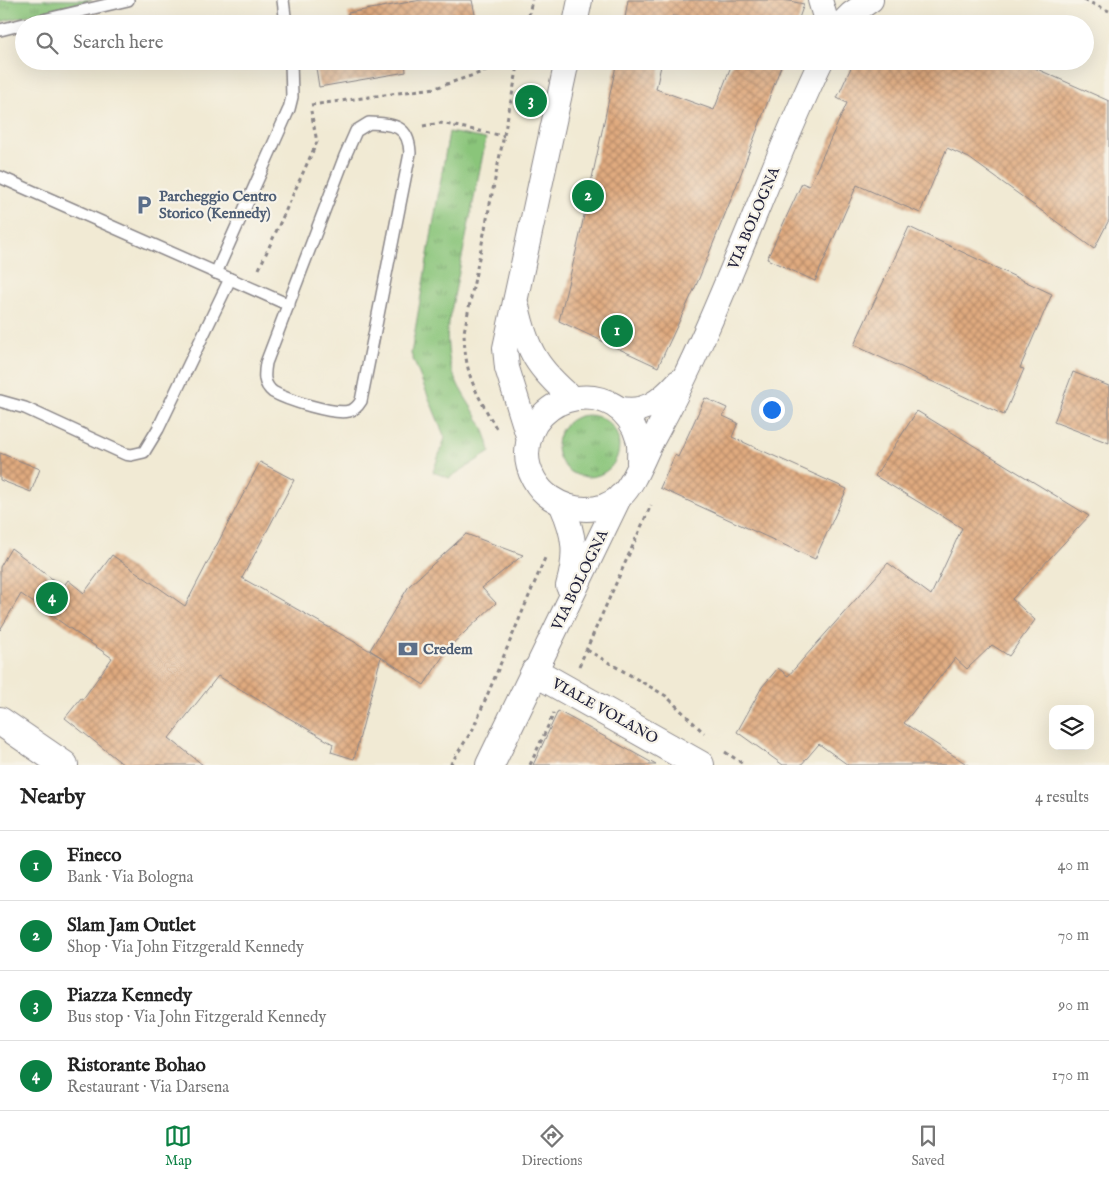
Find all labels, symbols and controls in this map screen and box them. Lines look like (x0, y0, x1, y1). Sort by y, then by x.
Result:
search box (15, 15, 1094, 70)
icon: search (33, 29, 61, 57)
text: Search here (73, 31, 164, 55)
pin: 3 (515, 82, 547, 120)
street label: VIA BOLOGNA (723, 163, 784, 273)
pin: 2 (572, 177, 604, 215)
place label: Parcheggio Centro Storico (Kennedy) (159, 187, 277, 223)
parking icon: Parcheggio Centro Storico (Kennedy) (133, 194, 155, 216)
pin: 1 (601, 312, 633, 350)
your location (759, 397, 785, 423)
street label: VIA BOLOGNA (547, 526, 613, 634)
pin: 4 (36, 579, 68, 617)
bank icon: Credem (397, 638, 419, 660)
place label: Credem (423, 640, 473, 659)
street label: VIALE VOLANO (548, 673, 661, 748)
map controls (1049, 705, 1094, 750)
button: layers (1049, 705, 1094, 750)
text: Nearby (20, 784, 85, 811)
text: 4 results (1035, 788, 1089, 808)
text: Fineco (67, 844, 121, 868)
text: 1 (33, 856, 39, 876)
text: 40 m (1057, 856, 1089, 876)
text: Bank · Via Bologna (67, 868, 193, 888)
text: Slam Jam Outlet (67, 914, 196, 938)
text: 2 (32, 926, 40, 946)
text: 70 m (1058, 926, 1089, 946)
text: Shop · Via John Fitzgerald Kennedy (67, 938, 304, 958)
text: Piazza Kennedy (67, 984, 192, 1008)
text: 3 (33, 996, 39, 1016)
text: 90 m (1058, 996, 1089, 1016)
text: Bus stop · Via John Fitzgerald Kennedy (67, 1008, 326, 1028)
text: Ristorante Bohao (67, 1054, 206, 1078)
text: 4 (32, 1066, 40, 1086)
text: 170 m (1052, 1066, 1089, 1086)
text: Restaurant · Via Darsena (67, 1078, 229, 1098)
tab: Map (164, 1122, 192, 1170)
tab: Directions (521, 1122, 582, 1170)
tab: Saved (911, 1122, 944, 1170)

